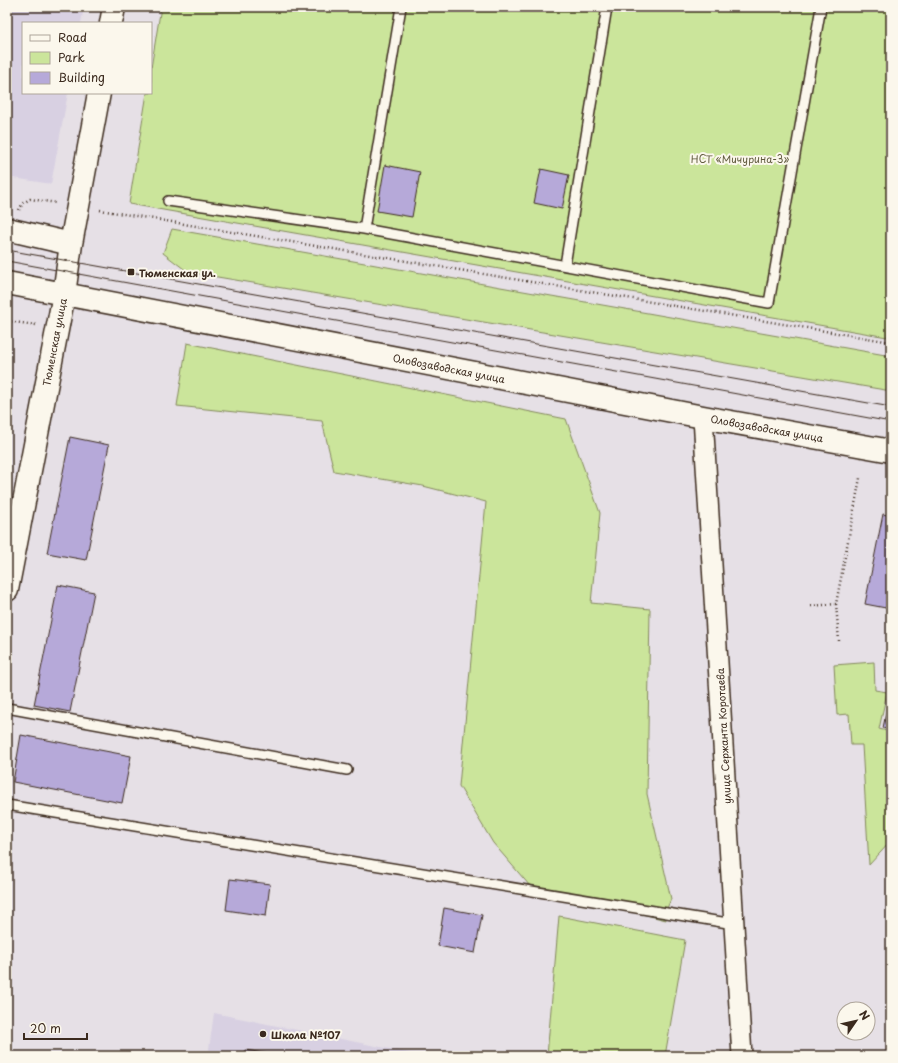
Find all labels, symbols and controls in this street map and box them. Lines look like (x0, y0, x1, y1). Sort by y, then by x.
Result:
legend (22, 22, 152, 94)
text: Road (58, 28, 87, 46)
text: Park (58, 48, 85, 66)
text: Building (58, 68, 105, 86)
park label: НСТ «Мичурина-3» (691, 151, 789, 166)
place label: Тюменская ул. (139, 265, 216, 280)
marker: Тюменская ул. (126, 267, 136, 277)
street label: Тюменская улица (38, 296, 70, 387)
street label: Оловозаводская улица (392, 350, 507, 386)
street label: Оловозаводская улица (710, 411, 825, 445)
street label: улица Сержанта Коротаева (712, 667, 734, 804)
north arrow (836, 1001, 876, 1041)
text: N (855, 1007, 874, 1024)
scale bar (24, 1015, 87, 1041)
text: 20 m (30, 1019, 61, 1037)
place label: Школа №107 (271, 1027, 341, 1042)
marker: Школа №107 (258, 1029, 268, 1039)

